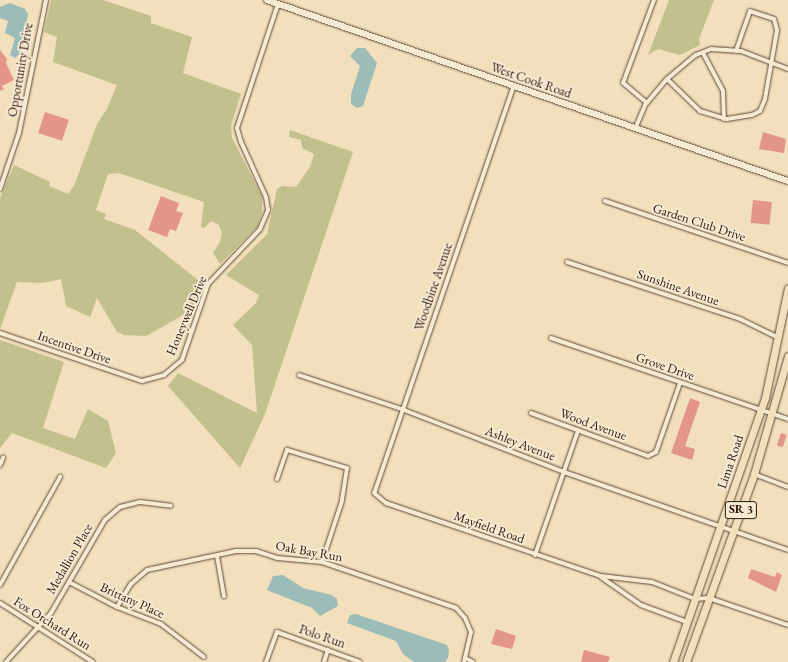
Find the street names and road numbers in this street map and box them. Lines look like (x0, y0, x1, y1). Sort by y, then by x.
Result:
street label: Opportunity Drive (5, 22, 37, 118)
street label: West Cook Road (489, 60, 573, 102)
street label: Garden Club Drive (651, 201, 747, 245)
street label: Woodbine Avenue (412, 241, 456, 333)
street label: Sunshine Avenue (635, 267, 721, 309)
street label: Honeywell Drive (163, 274, 211, 358)
street label: Incentive Drive (35, 328, 113, 368)
street label: Grove Drive (634, 350, 696, 384)
street label: Wood Avenue (557, 406, 629, 444)
street label: Ashley Avenue (483, 424, 557, 464)
street label: Lima Road (715, 433, 747, 491)
road number: SR 3 (724, 500, 758, 520)
street label: Mayfield Road (452, 509, 526, 547)
street label: Medallion Place (43, 521, 97, 597)
street label: Oak Bay Run (274, 538, 344, 566)
street label: Brittany Place (97, 580, 167, 622)
street label: Fox Orchard Run (10, 594, 94, 654)
street label: Polo Run (297, 622, 347, 652)

